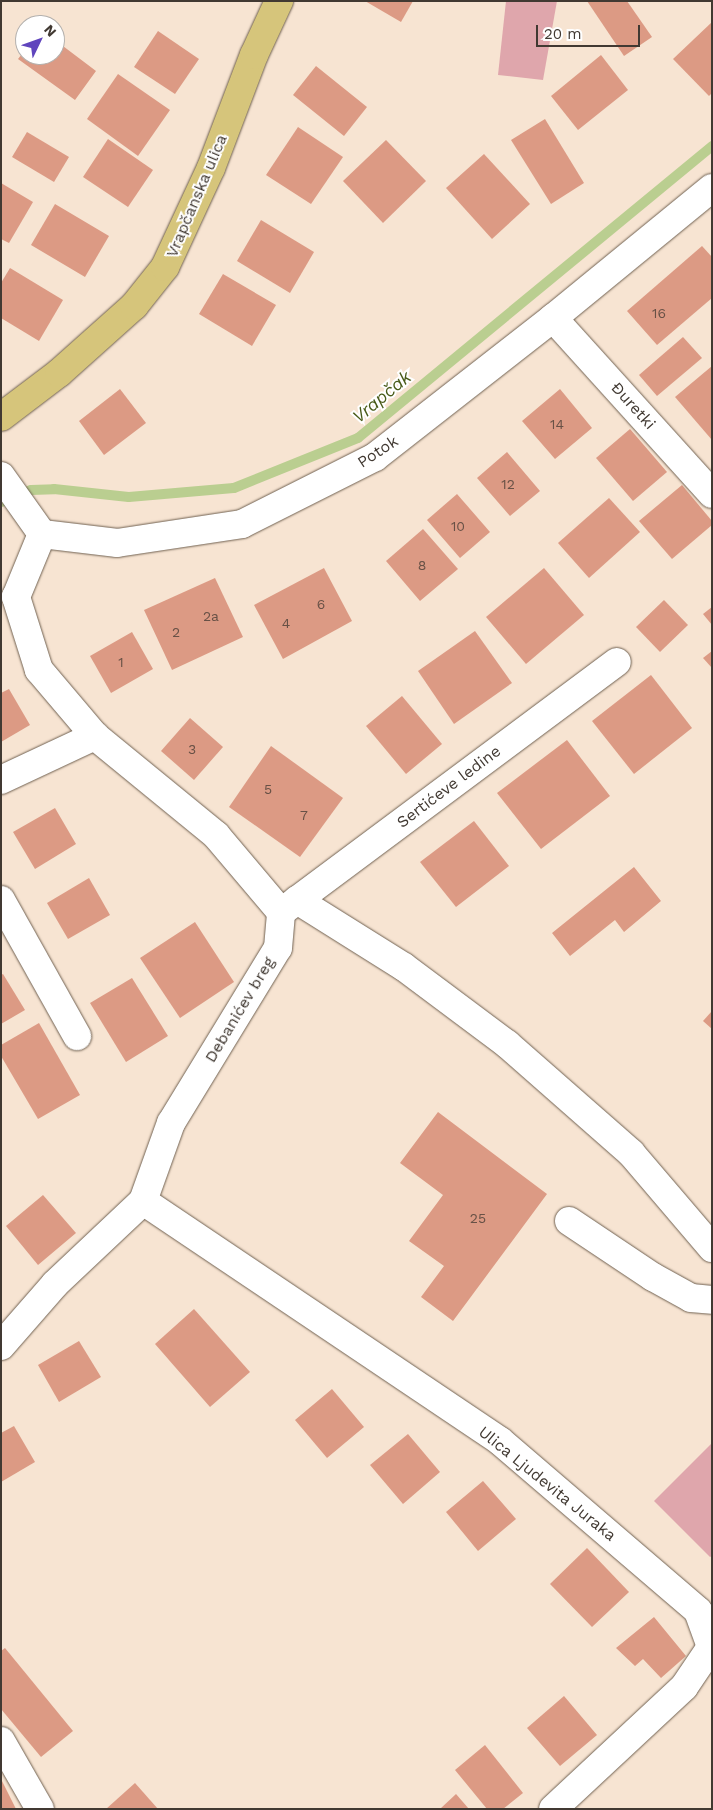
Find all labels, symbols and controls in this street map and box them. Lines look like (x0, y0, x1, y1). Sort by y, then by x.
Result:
north arrow (15, 15, 65, 65)
scale bar (538, 15, 642, 47)
text: N (41, 21, 60, 40)
text: 20 m (544, 25, 582, 43)
street label: Vrapčanska ulica (162, 131, 232, 261)
house number: 16 (652, 305, 666, 321)
water label: Vrapčak (348, 366, 416, 428)
street label: Đuretki (607, 378, 659, 434)
house number: 14 (550, 416, 564, 432)
street label: Potok (354, 432, 402, 472)
house number: 12 (501, 476, 515, 492)
house number: 10 (451, 518, 465, 534)
house number: 8 (418, 557, 426, 573)
house number: 6 (317, 596, 325, 612)
house number: 2a (203, 608, 219, 624)
house number: 4 (282, 615, 290, 631)
house number: 2 (172, 624, 180, 640)
house number: 1 (118, 654, 124, 670)
house number: 3 (188, 741, 196, 757)
street label: Sertićeve ledine (393, 742, 505, 832)
house number: 5 (264, 781, 272, 797)
house number: 7 (300, 807, 308, 823)
street label: Debanićev breg (201, 954, 279, 1066)
house number: 25 (470, 1210, 486, 1226)
street label: Ulica Ljudevita Juraka (474, 1422, 620, 1546)

